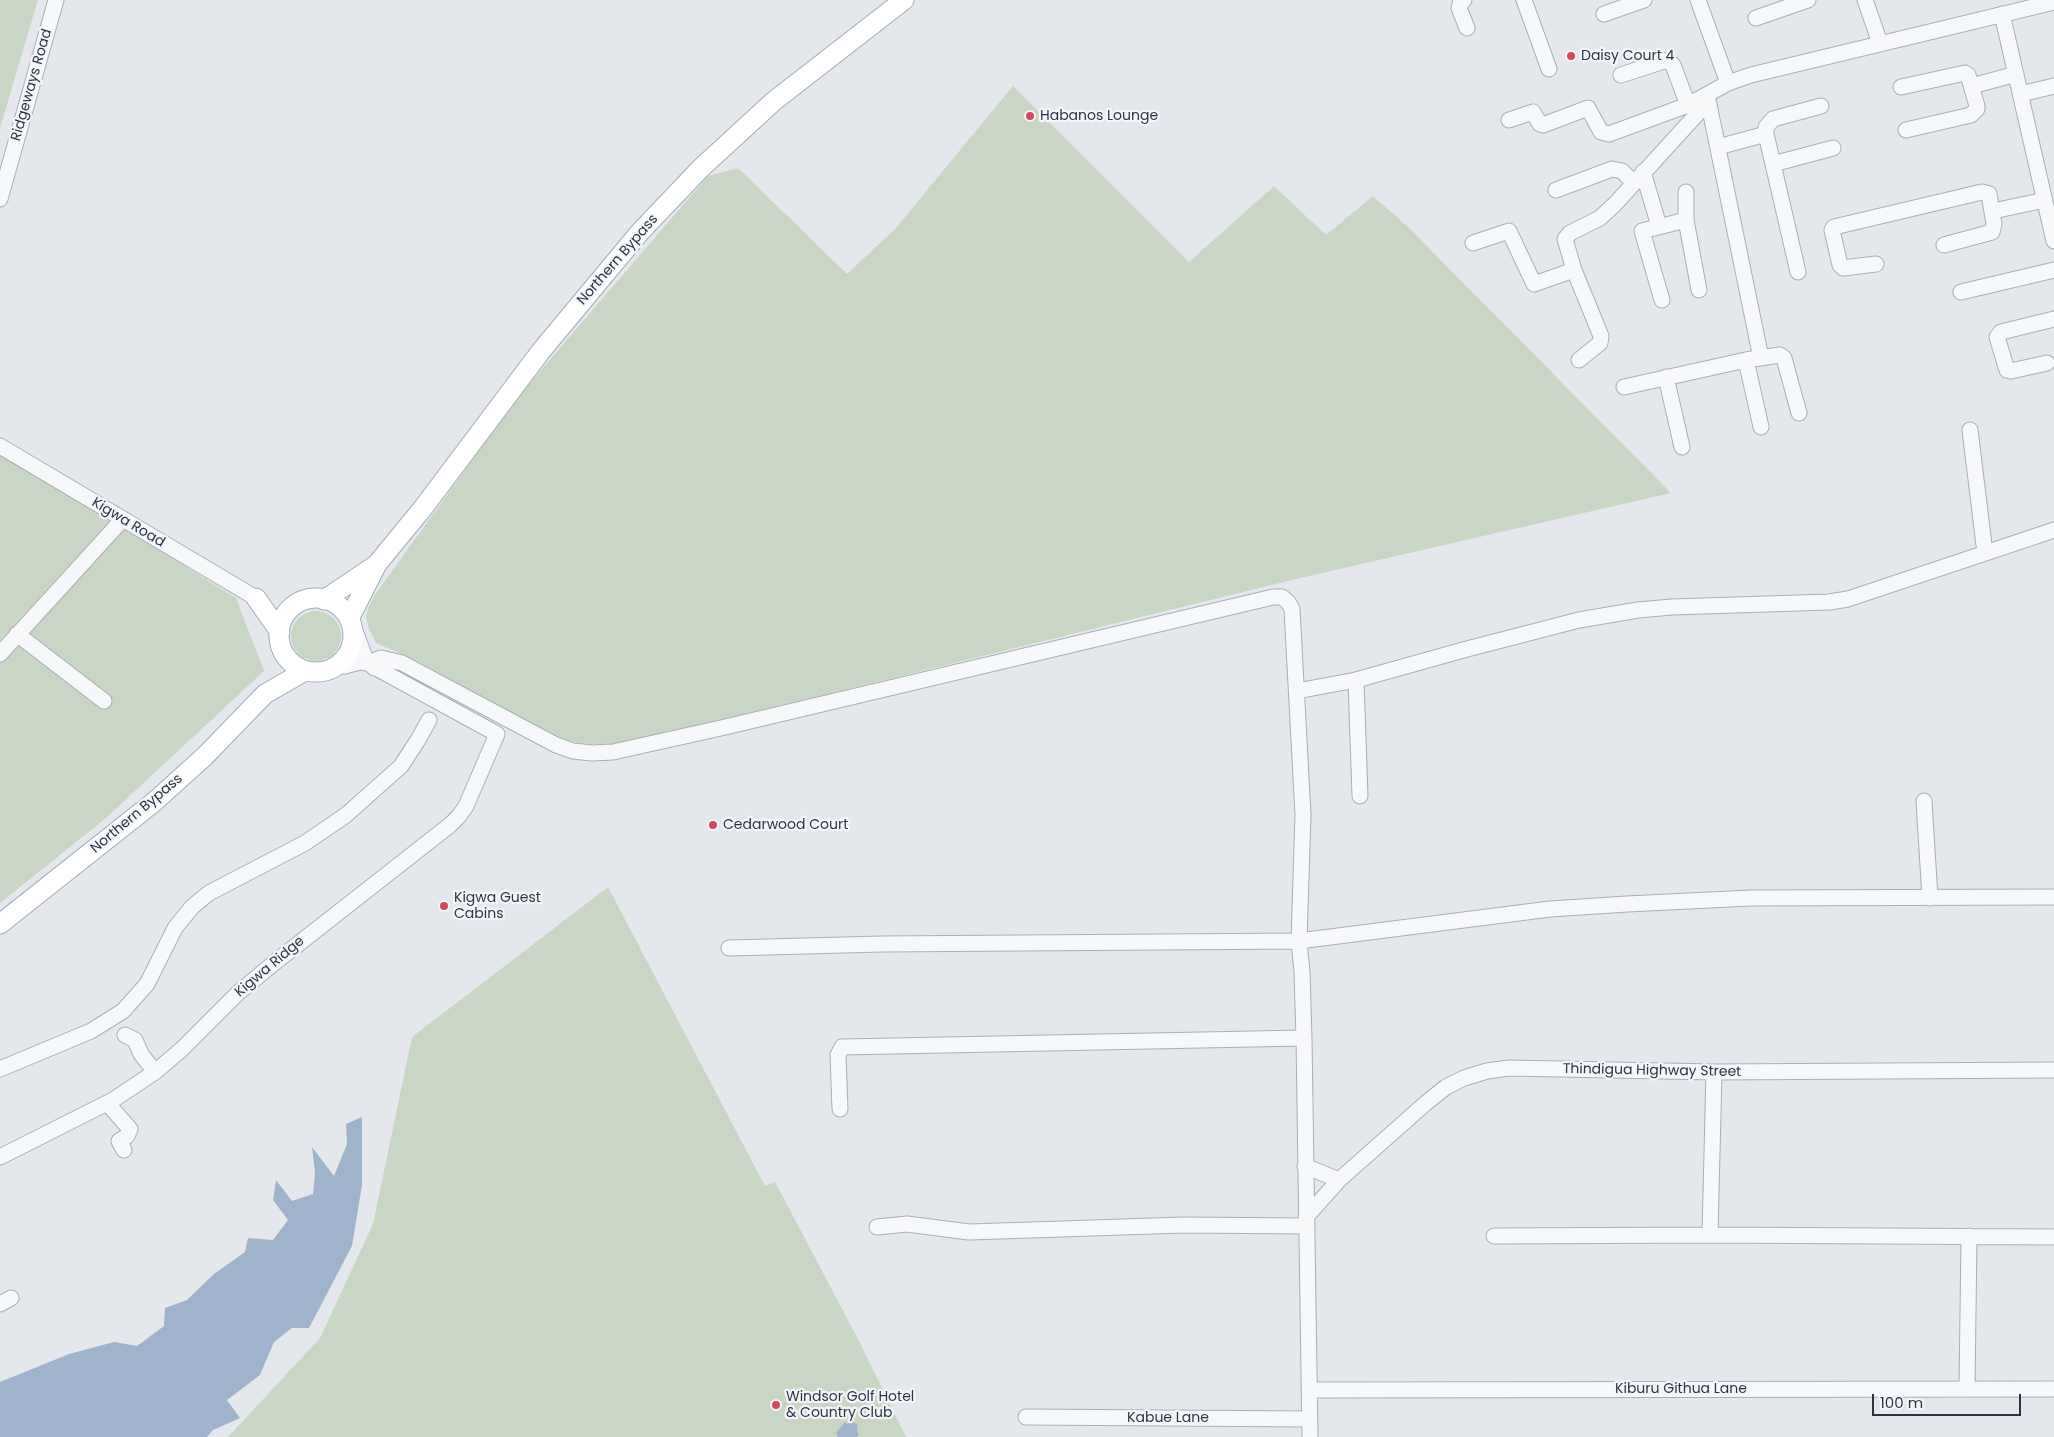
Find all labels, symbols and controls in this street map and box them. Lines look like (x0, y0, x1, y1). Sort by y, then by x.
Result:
street label: Ridgeways Road (8, 27, 56, 143)
place label: Daisy Court 4 (1581, 48, 1674, 64)
marker: Daisy Court 4 (1565, 50, 1577, 62)
place label: Habanos Lounge (1040, 108, 1158, 124)
marker: Habanos Lounge (1024, 110, 1036, 122)
street label: Northern Bypass (574, 211, 662, 309)
street label: Kigwa Road (88, 495, 168, 551)
street label: Northern Bypass (88, 771, 186, 857)
place label: Cedarwood Court (723, 817, 848, 833)
marker: Cedarwood Court (707, 819, 719, 831)
place label: Kigwa Guest Cabins (454, 890, 541, 922)
marker: Kigwa Guest Cabins (438, 900, 450, 912)
street label: Kigwa Ridge (232, 933, 308, 1001)
street label: Thindigua Highway Street (1563, 1061, 1741, 1081)
street label: Kiburu Githua Lane (1615, 1381, 1747, 1397)
scale bar (1874, 1384, 2023, 1416)
place label: Windsor Golf Hotel & Country Club (786, 1389, 914, 1421)
text: 100 m (1880, 1392, 1923, 1413)
marker: Windsor Golf Hotel & Country Club (770, 1399, 782, 1411)
street label: Kabue Lane (1127, 1410, 1209, 1426)

